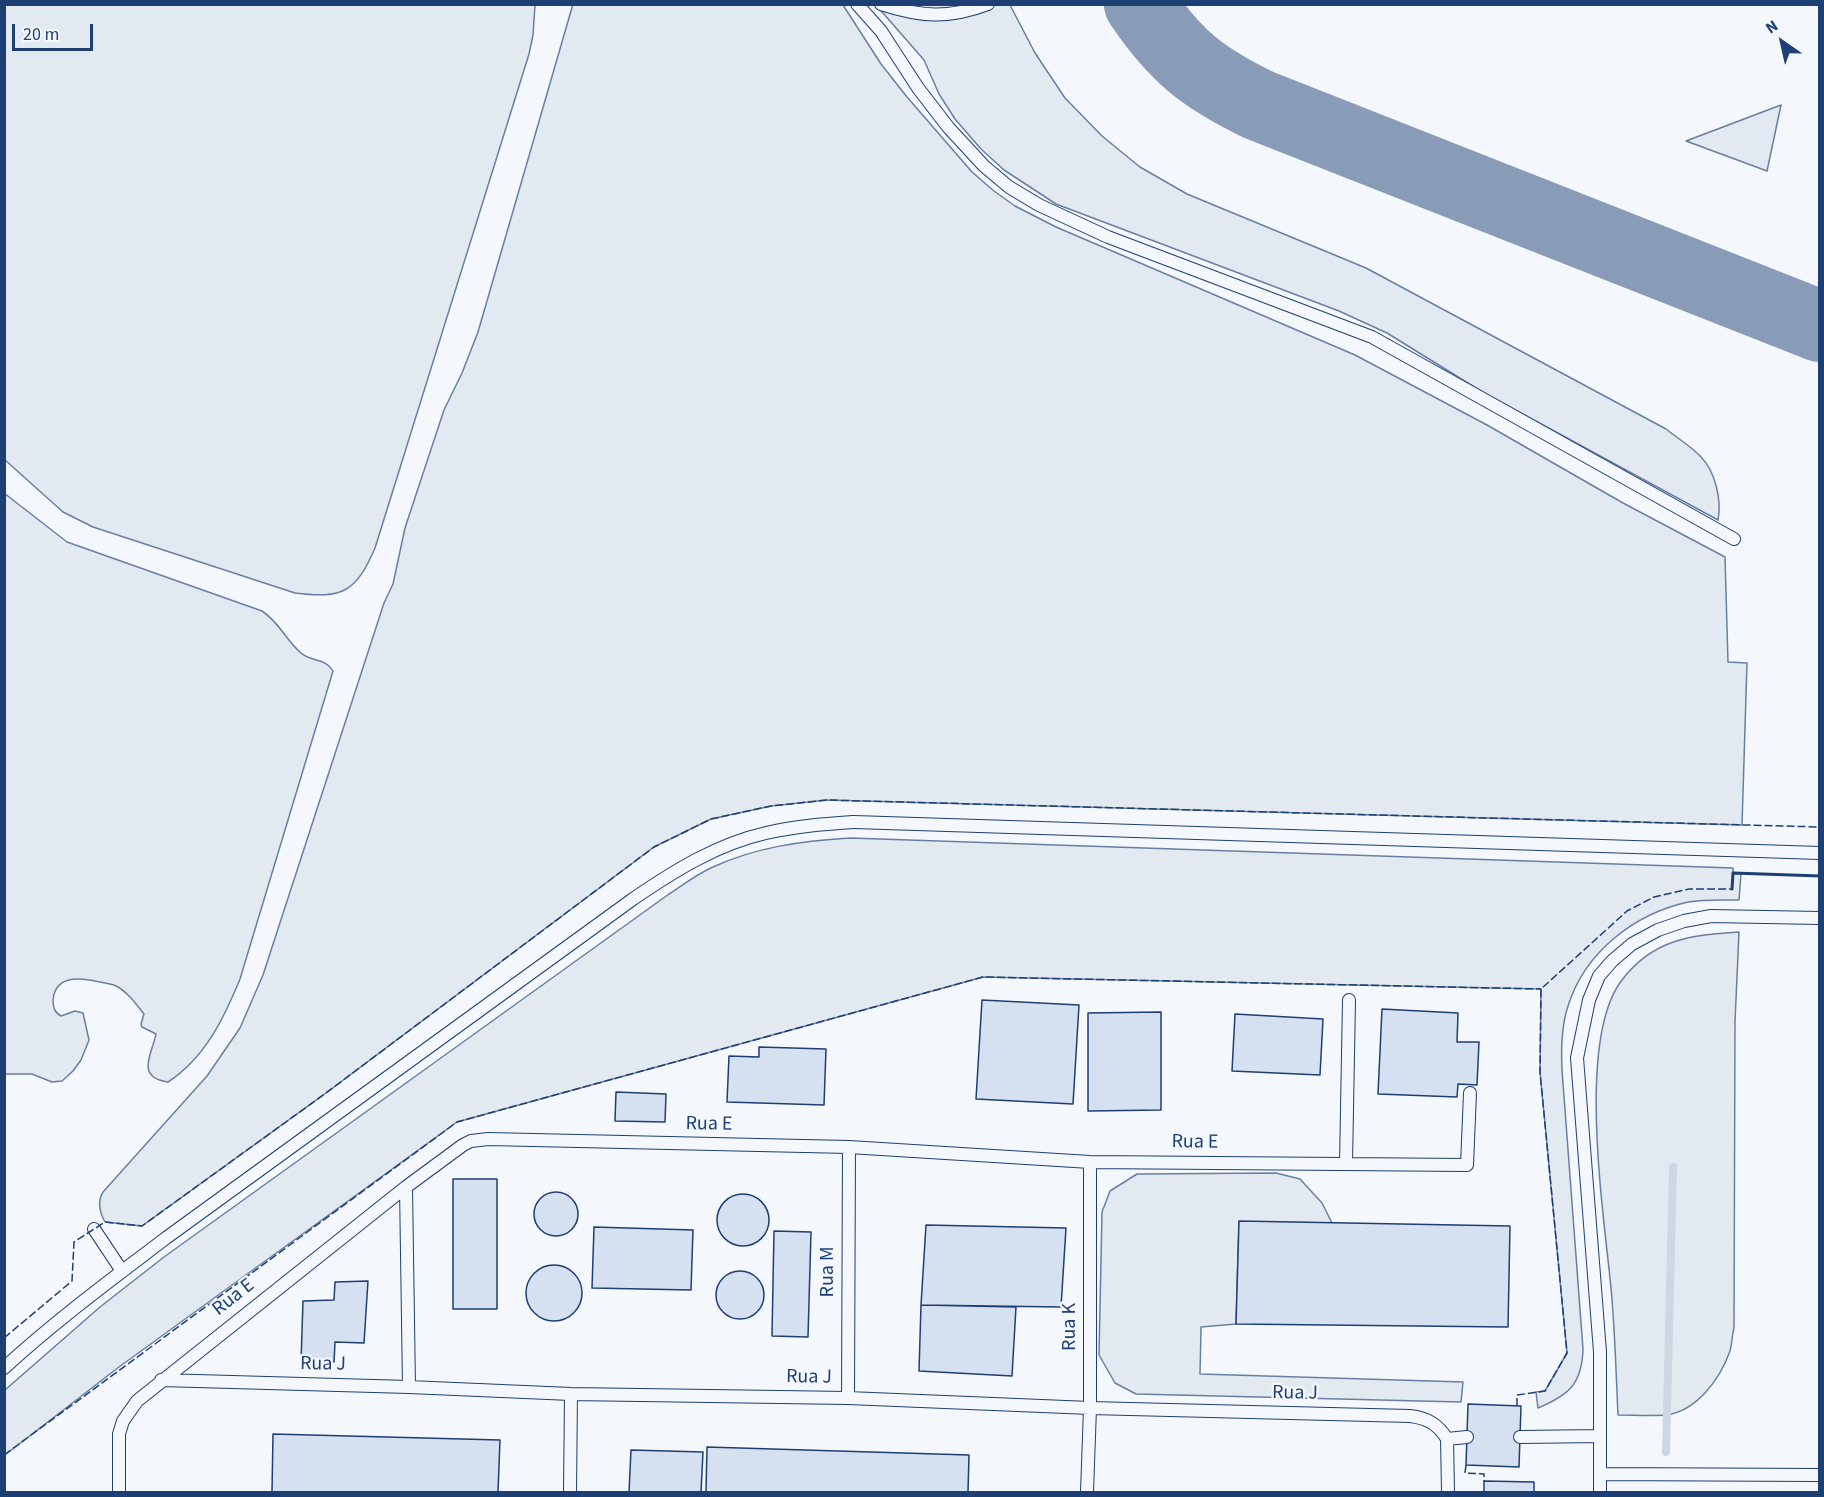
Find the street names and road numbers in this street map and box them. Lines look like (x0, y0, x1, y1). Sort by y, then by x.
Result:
street label: Rua E (685, 1113, 733, 1137)
street label: Rua E (1171, 1131, 1219, 1155)
street label: Rua M (817, 1247, 841, 1297)
street label: Rua E (208, 1274, 260, 1322)
street label: Rua K (1059, 1303, 1083, 1351)
street label: Rua J (300, 1353, 346, 1377)
street label: Rua J (786, 1366, 832, 1390)
street label: Rua J (1272, 1382, 1318, 1406)

